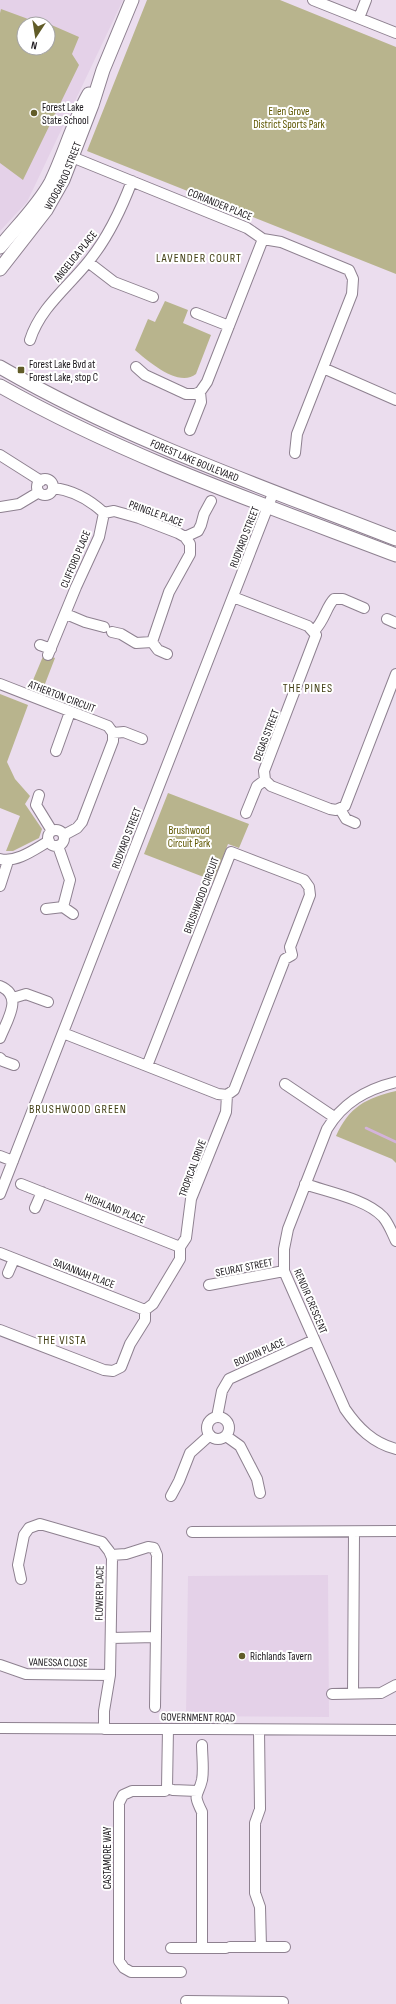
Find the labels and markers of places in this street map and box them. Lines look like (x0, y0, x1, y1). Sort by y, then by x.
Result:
place label: Forest Lake State School (42, 101, 89, 127)
marker: Forest Lake State School (29, 108, 39, 118)
place label: Forest Lake Bvd at Forest Lake, stop C (29, 358, 98, 384)
marker: Forest Lake Bvd at Forest Lake, stop C (16, 365, 26, 375)
place label: Richlands Tavern (250, 1650, 312, 1663)
marker: Richlands Tavern (237, 1651, 247, 1661)

